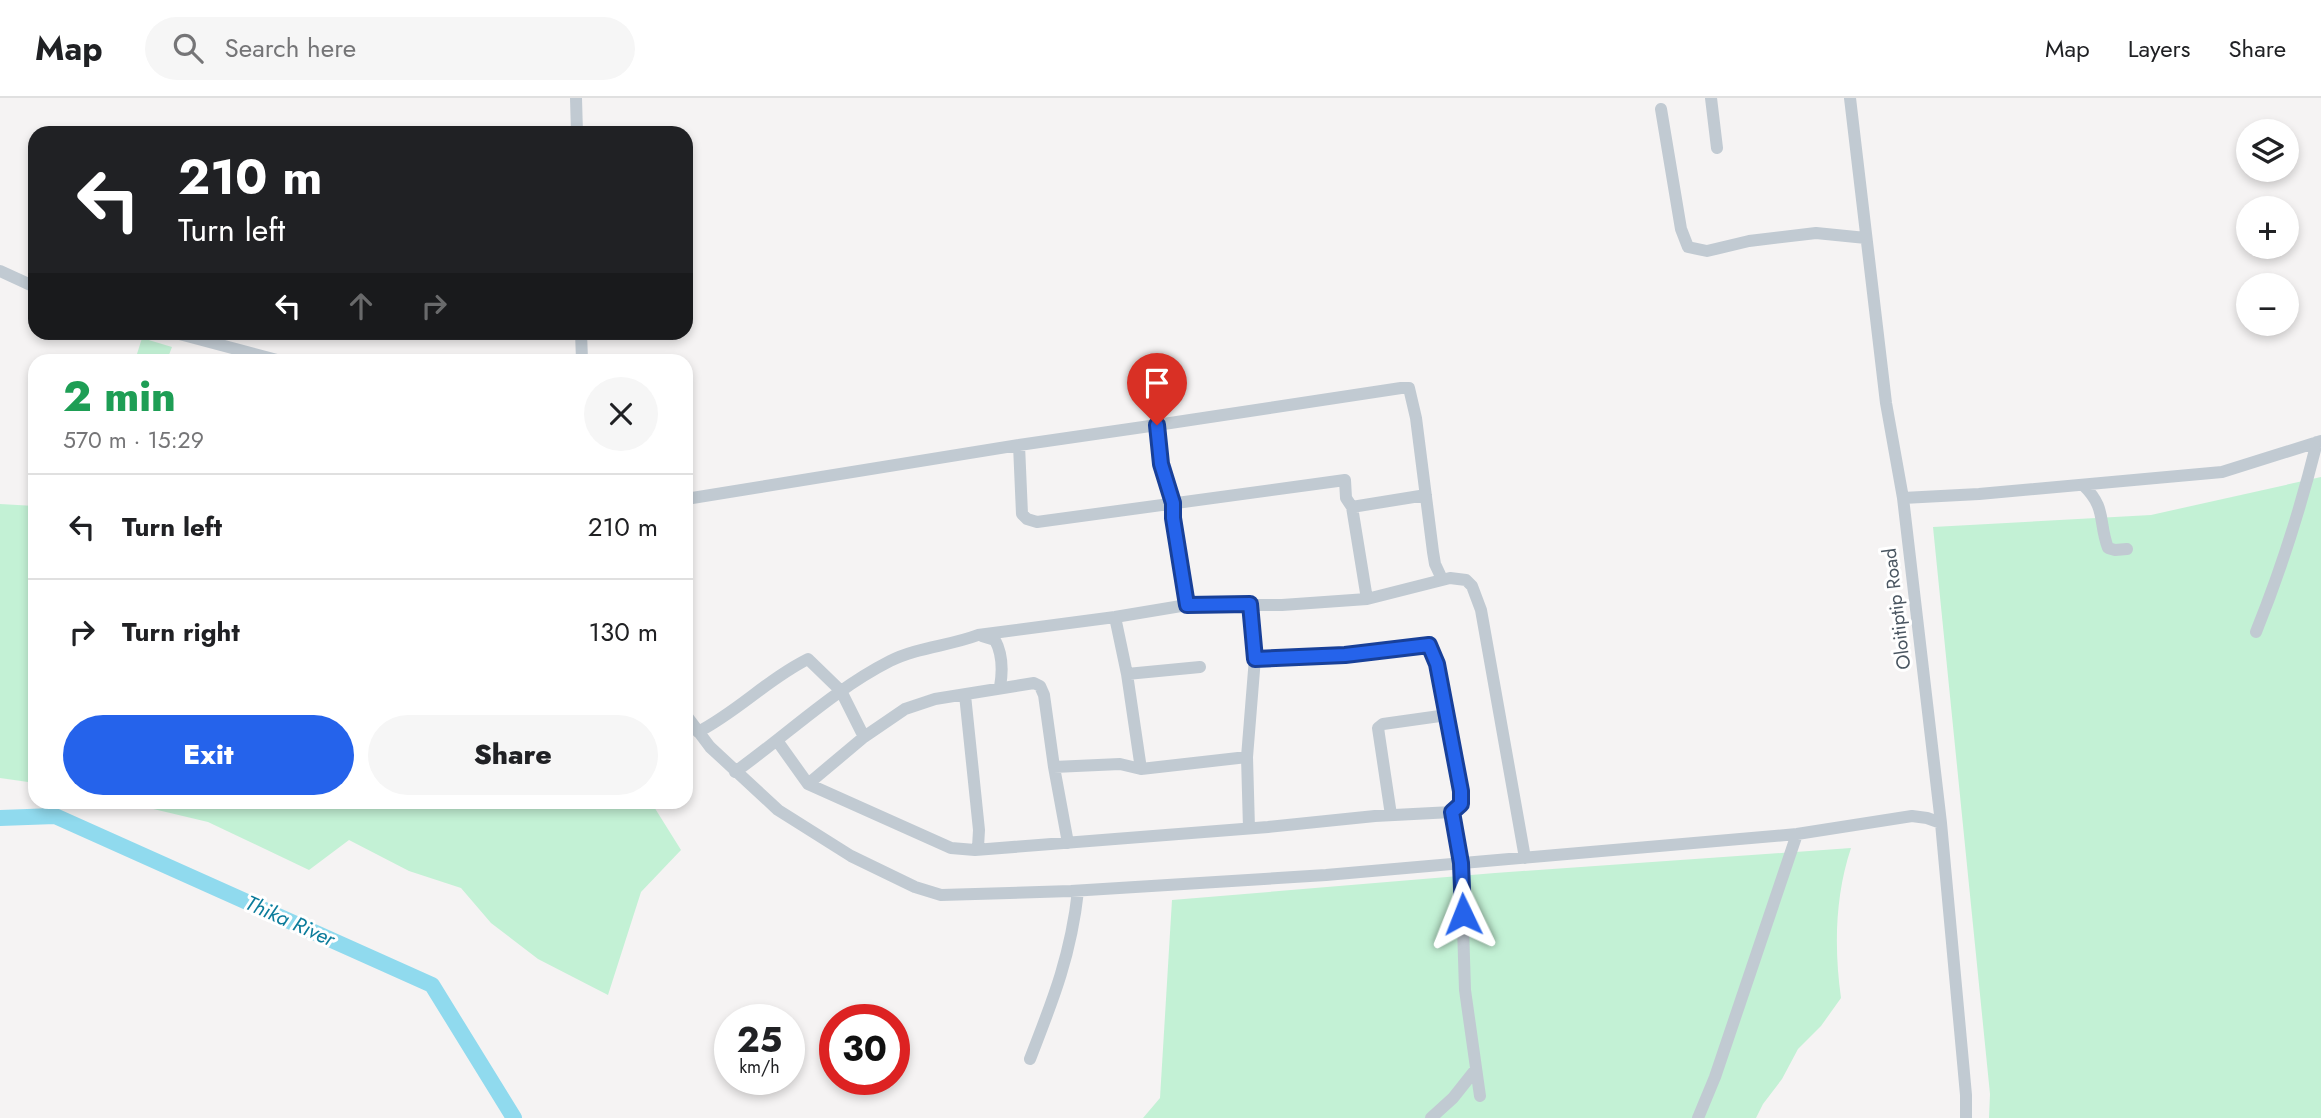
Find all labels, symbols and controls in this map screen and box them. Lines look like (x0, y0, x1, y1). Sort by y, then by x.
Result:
search box (145, 17, 635, 80)
text: Map (35, 25, 103, 72)
icon: search (169, 29, 207, 67)
text: Search here (225, 29, 356, 67)
text: Map (2045, 31, 2090, 66)
text: Layers (2128, 31, 2190, 66)
text: Share (2228, 31, 2286, 66)
map controls (2236, 119, 2299, 336)
button: layers (2236, 119, 2299, 182)
text: 210 m (178, 142, 322, 212)
icon: left (63, 154, 154, 245)
button: + (2236, 196, 2299, 259)
text: Turn left (178, 207, 285, 253)
button: − (2236, 273, 2299, 336)
icon: left (269, 287, 307, 325)
icon: ahead (342, 287, 380, 325)
icon: right (415, 287, 453, 325)
pin (1127, 353, 1187, 425)
icon: arrive (1138, 364, 1176, 402)
text: 2 min (63, 366, 176, 427)
button: close (584, 377, 658, 451)
text: 570 m · 15:29 (63, 423, 204, 457)
icon: left (63, 508, 101, 546)
text: Turn left (122, 508, 222, 546)
text: 210 m (588, 508, 658, 546)
street label: Oloitiptip Road (1876, 547, 1917, 671)
icon: right (63, 613, 101, 651)
text: Turn right (122, 613, 240, 651)
text: 130 m (588, 613, 658, 651)
button: Exit (63, 715, 354, 795)
button: Share (368, 715, 658, 795)
position arrow (1426, 877, 1500, 951)
water label: Thika River (240, 888, 340, 954)
speed limit sign: 30 (819, 1004, 910, 1095)
text: 25 (737, 1015, 782, 1065)
text: km/h (739, 1054, 780, 1080)

